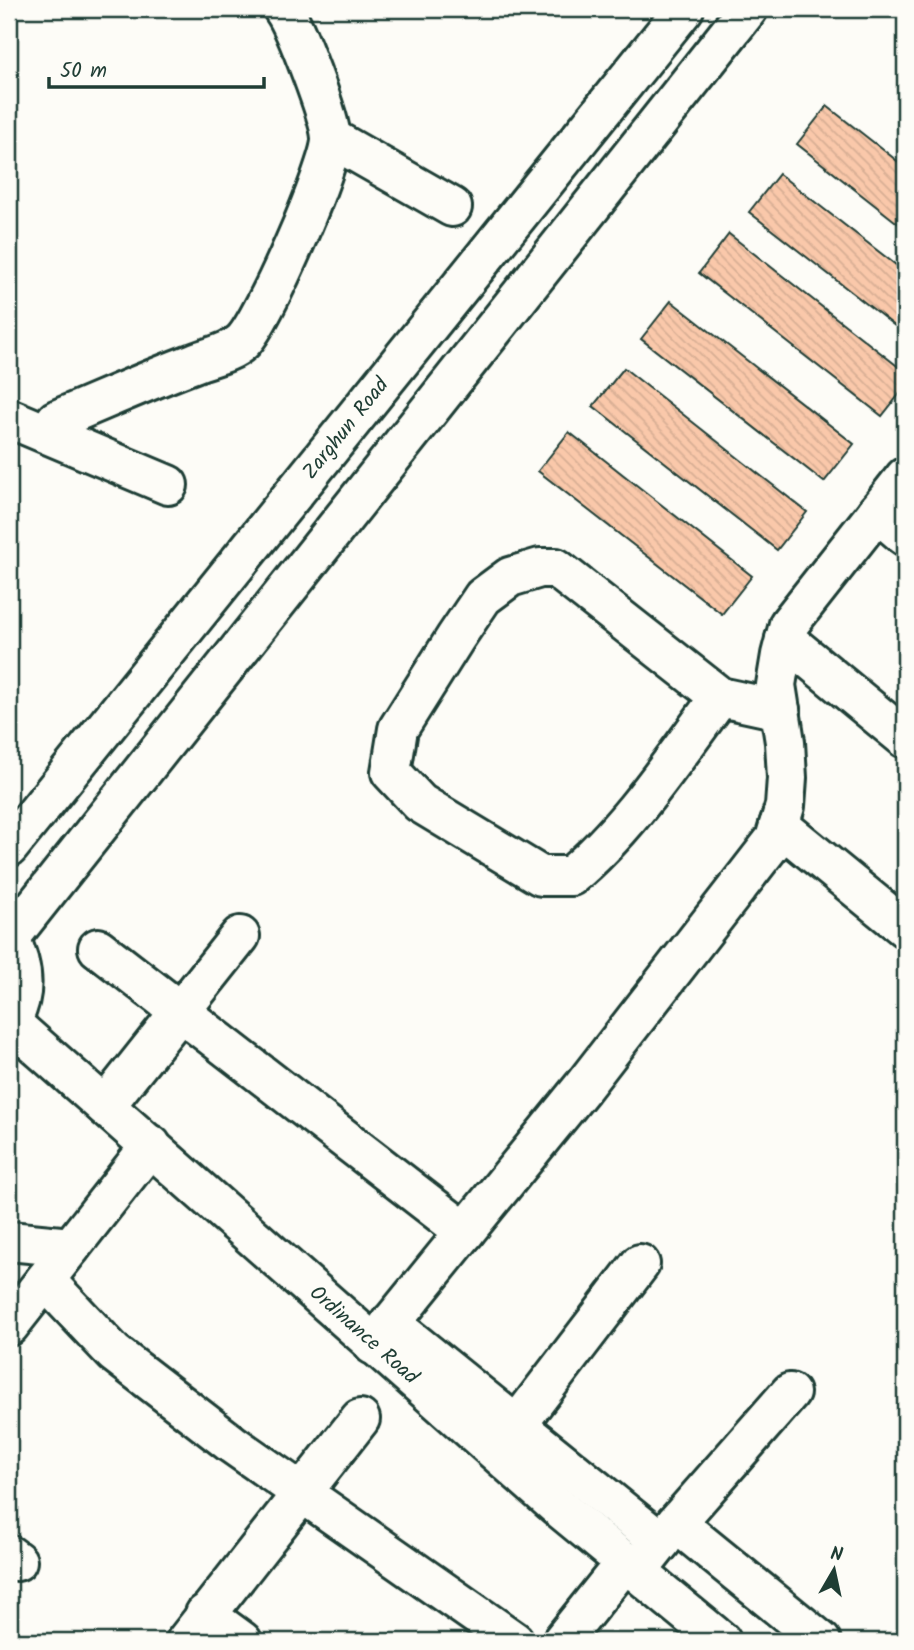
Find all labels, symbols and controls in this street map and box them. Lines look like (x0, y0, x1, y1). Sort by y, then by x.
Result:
scale bar (49, 46, 264, 90)
text: 50 m (60, 55, 107, 88)
street label: Zarghun Road (294, 370, 398, 487)
street label: Ordinance Road (302, 1277, 426, 1393)
north arrow (799, 1534, 869, 1604)
text: N (828, 1539, 845, 1571)

